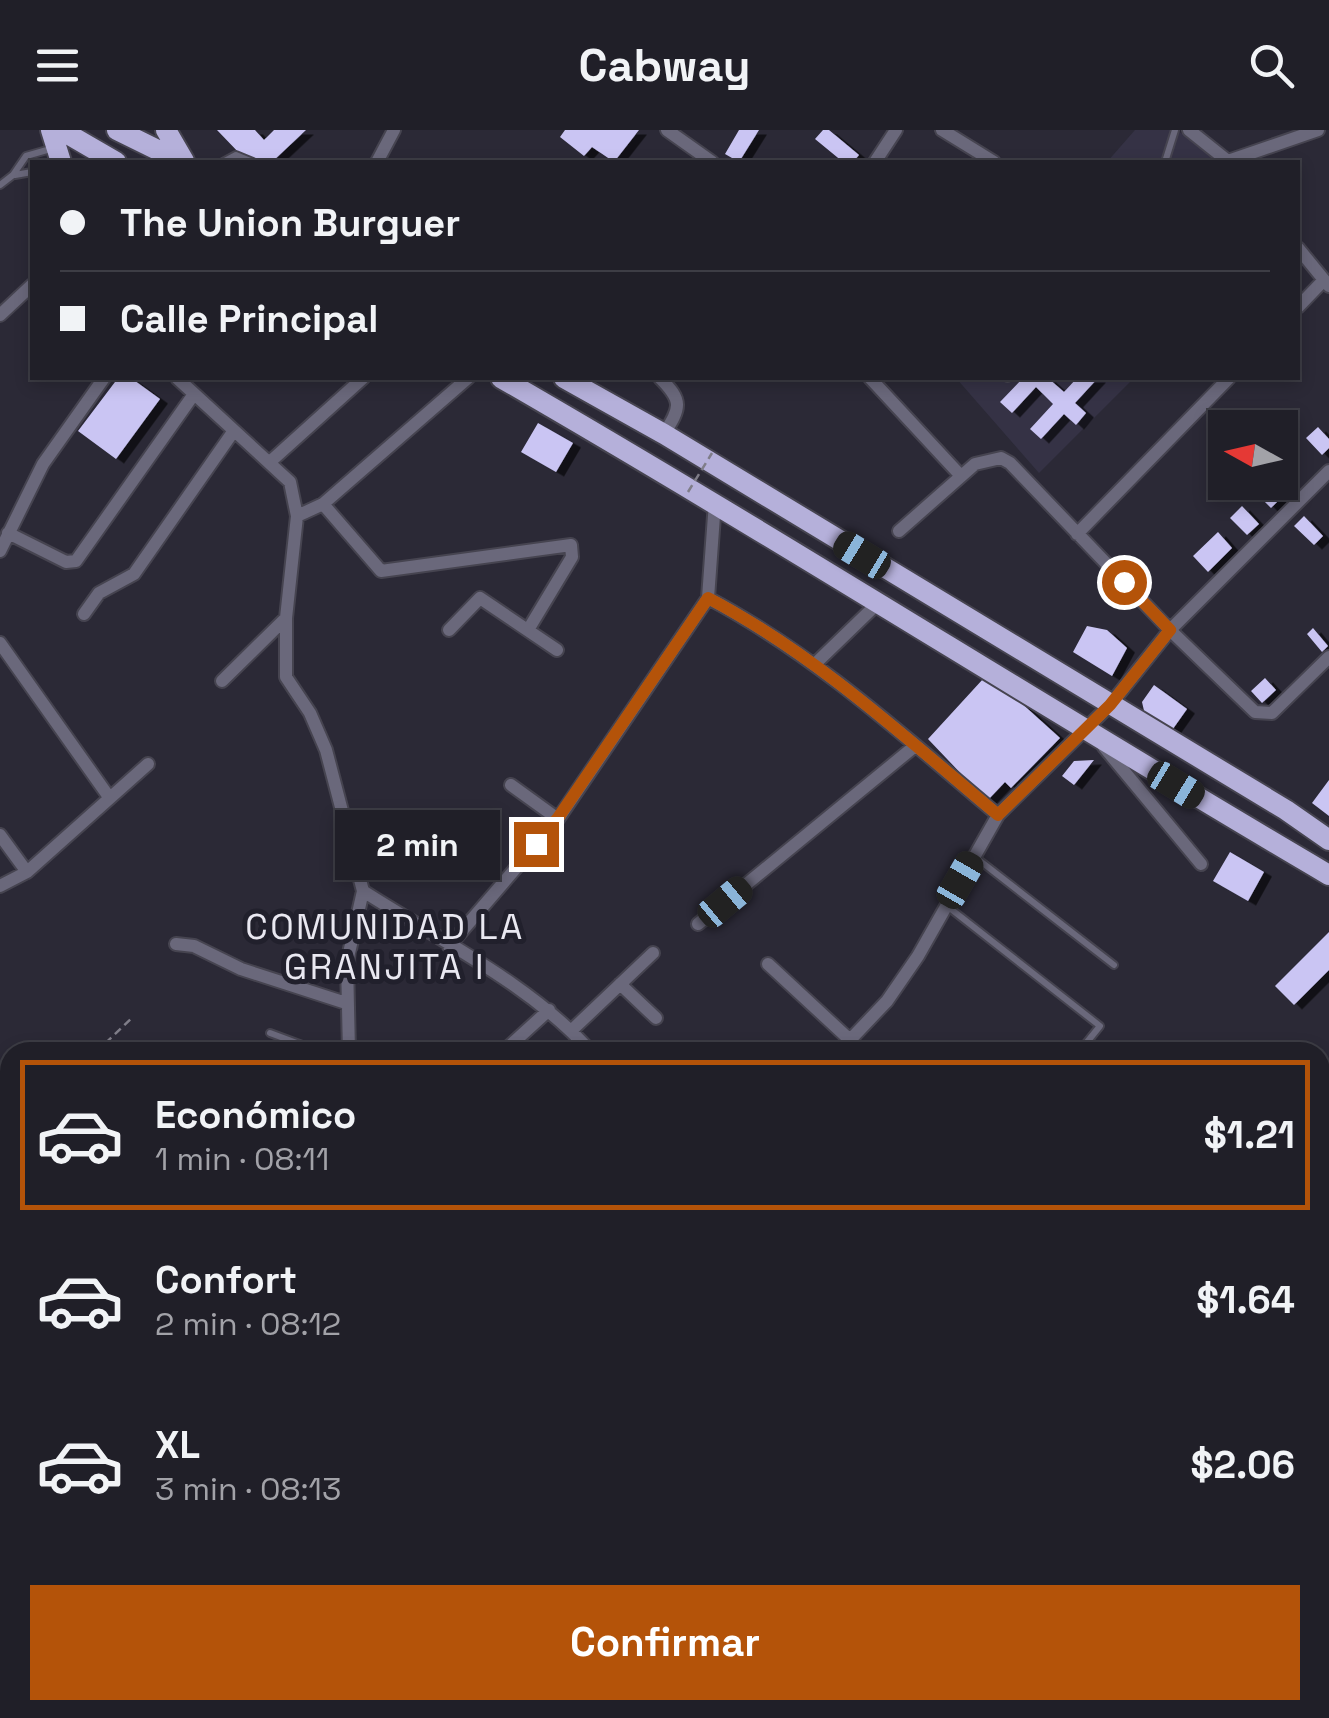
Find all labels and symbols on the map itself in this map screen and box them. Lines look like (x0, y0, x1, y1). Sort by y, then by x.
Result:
north arrow (1208, 410, 1298, 500)
car (829, 527, 895, 583)
route start (1102, 560, 1147, 605)
car (1143, 757, 1209, 813)
callout: 2 min (336, 809, 501, 879)
route end (514, 822, 559, 867)
car (932, 847, 988, 913)
car (692, 871, 758, 933)
district label: COMUNIDAD LA GRANJITA I (245, 905, 525, 989)

